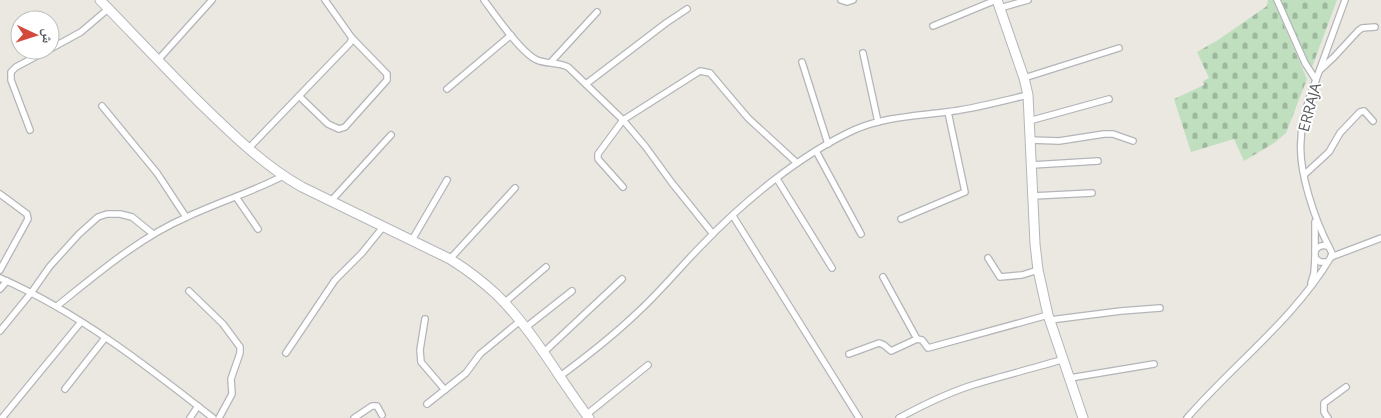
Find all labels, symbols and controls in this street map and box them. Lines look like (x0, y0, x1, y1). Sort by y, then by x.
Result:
north arrow (10, 10, 60, 60)
text: ش (38, 28, 58, 44)
street label: ERRAJA (1293, 80, 1325, 134)

